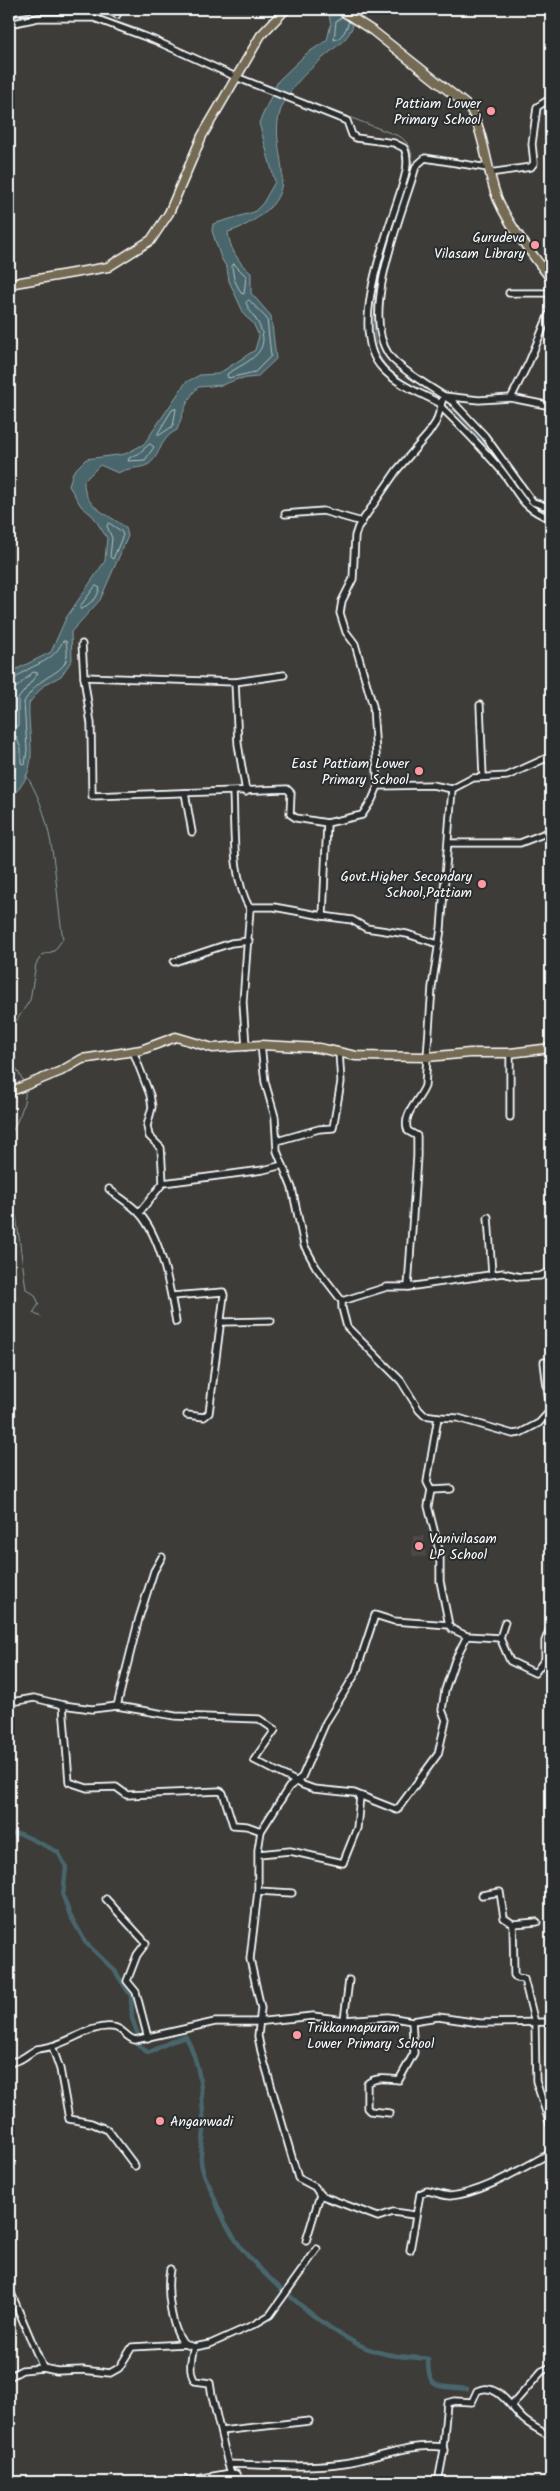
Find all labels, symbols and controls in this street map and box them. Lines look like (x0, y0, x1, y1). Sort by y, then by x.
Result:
place label: Pattiam Lower Primary School (394, 93, 482, 131)
marker: Pattiam Lower Primary School (485, 105, 497, 117)
place label: Gurudeva Vilasam Library (434, 227, 525, 265)
marker: Gurudeva Vilasam Library (529, 239, 541, 251)
place label: East Pattiam Lower Primary School (291, 753, 410, 791)
marker: East Pattiam Lower Primary School (413, 765, 425, 777)
place label: Govt.Higher Secondary School,Pattiam (341, 866, 472, 904)
marker: Govt.Higher Secondary School,Pattiam (476, 878, 488, 890)
place label: Vanivilasam LP School (429, 1528, 497, 1566)
marker: Vanivilasam LP School (413, 1540, 425, 1552)
place label: Trikkannapuram Lower Primary School (307, 2017, 435, 2055)
marker: Trikkannapuram Lower Primary School (291, 2029, 303, 2041)
place label: Anganwadi (170, 2111, 234, 2133)
marker: Anganwadi (154, 2115, 166, 2127)

